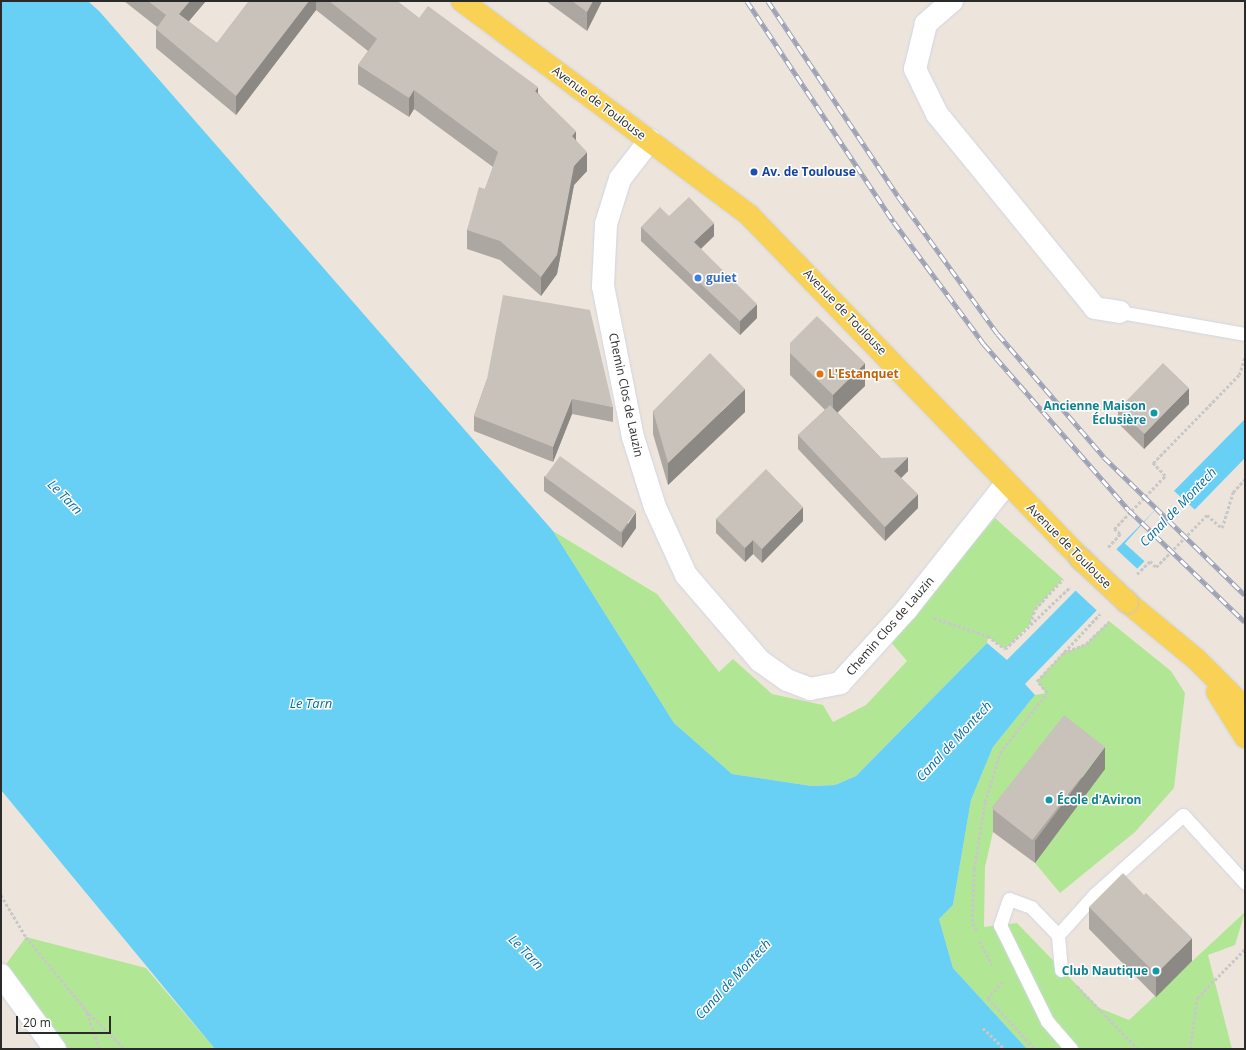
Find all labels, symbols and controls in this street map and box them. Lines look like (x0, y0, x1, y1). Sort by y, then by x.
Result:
street label: Avenue de Toulouse (549, 63, 649, 143)
place label: Av. de Toulouse (762, 165, 856, 179)
marker: Av. de Toulouse (749, 167, 759, 177)
street label: Avenue de Toulouse (800, 266, 890, 358)
place label: guiet (706, 271, 737, 285)
marker: guiet (693, 273, 703, 283)
street label: Chemin Clos de Lauzin (606, 332, 646, 458)
place label: L'Estanquet (828, 367, 899, 381)
marker: L'Estanquet (815, 369, 825, 379)
place label: Ancienne Maison Éclusière (1043, 399, 1146, 427)
marker: Ancienne Maison Éclusière (1149, 408, 1159, 418)
water label: Canal de Montech (1136, 464, 1220, 550)
water label: Le Tarn (44, 476, 86, 518)
street label: Avenue de Toulouse (1024, 501, 1114, 591)
street label: Chemin Clos de Lauzin (843, 574, 937, 678)
water label: Le Tarn (290, 695, 332, 711)
water label: Canal de Montech (913, 698, 995, 784)
place label: École d'Aviron (1057, 793, 1142, 807)
marker: École d'Aviron (1044, 795, 1054, 805)
water label: Le Tarn (505, 931, 547, 973)
water label: Canal de Montech (692, 936, 774, 1022)
place label: Club Nautique (1062, 964, 1148, 978)
marker: Club Nautique (1151, 966, 1161, 976)
scale bar (18, 1008, 113, 1034)
text: 20 m (23, 1014, 51, 1031)

